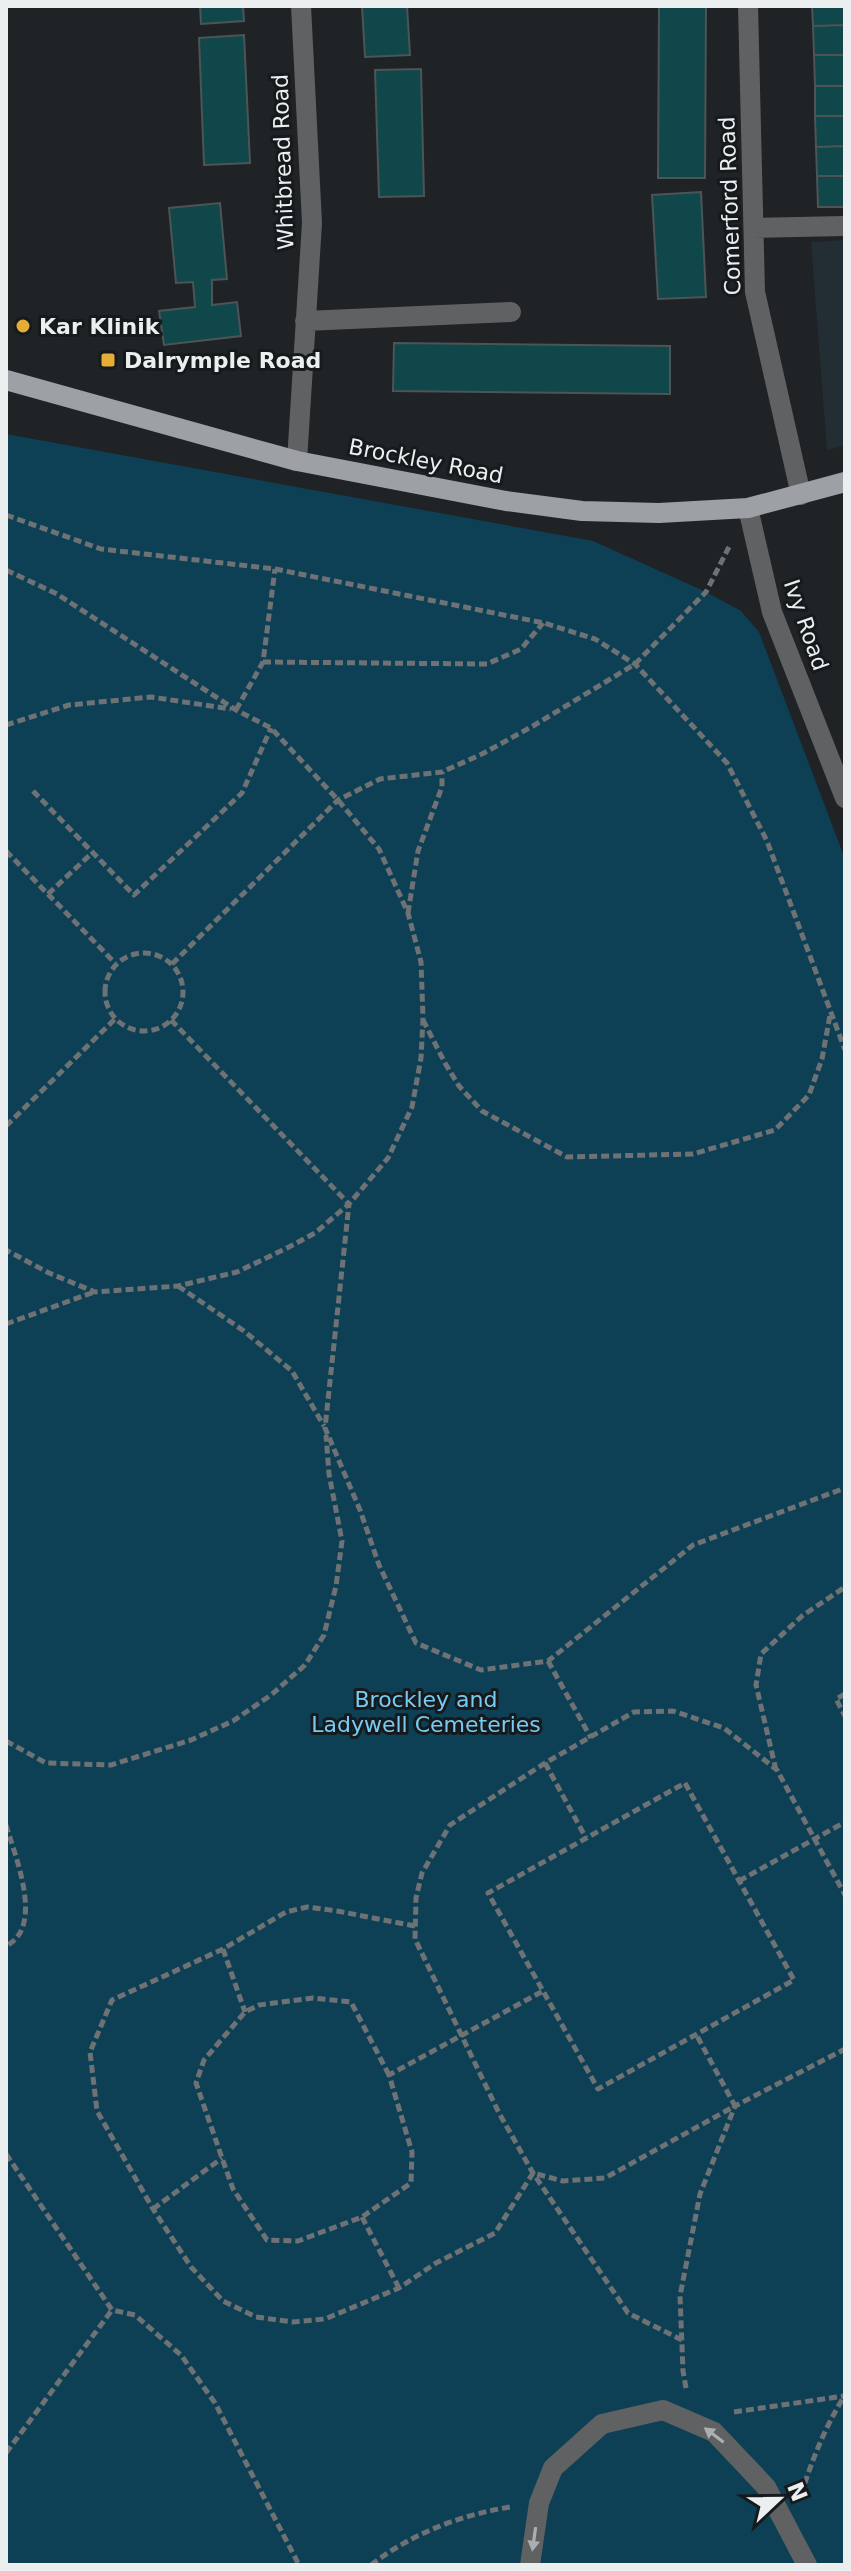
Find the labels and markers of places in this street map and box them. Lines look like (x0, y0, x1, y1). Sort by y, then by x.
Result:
place label: Kar Klinik (39, 314, 161, 339)
marker: Kar Klinik (14, 317, 32, 335)
place label: Dalrymple Road (124, 348, 321, 373)
marker: Dalrymple Road (99, 351, 117, 369)

